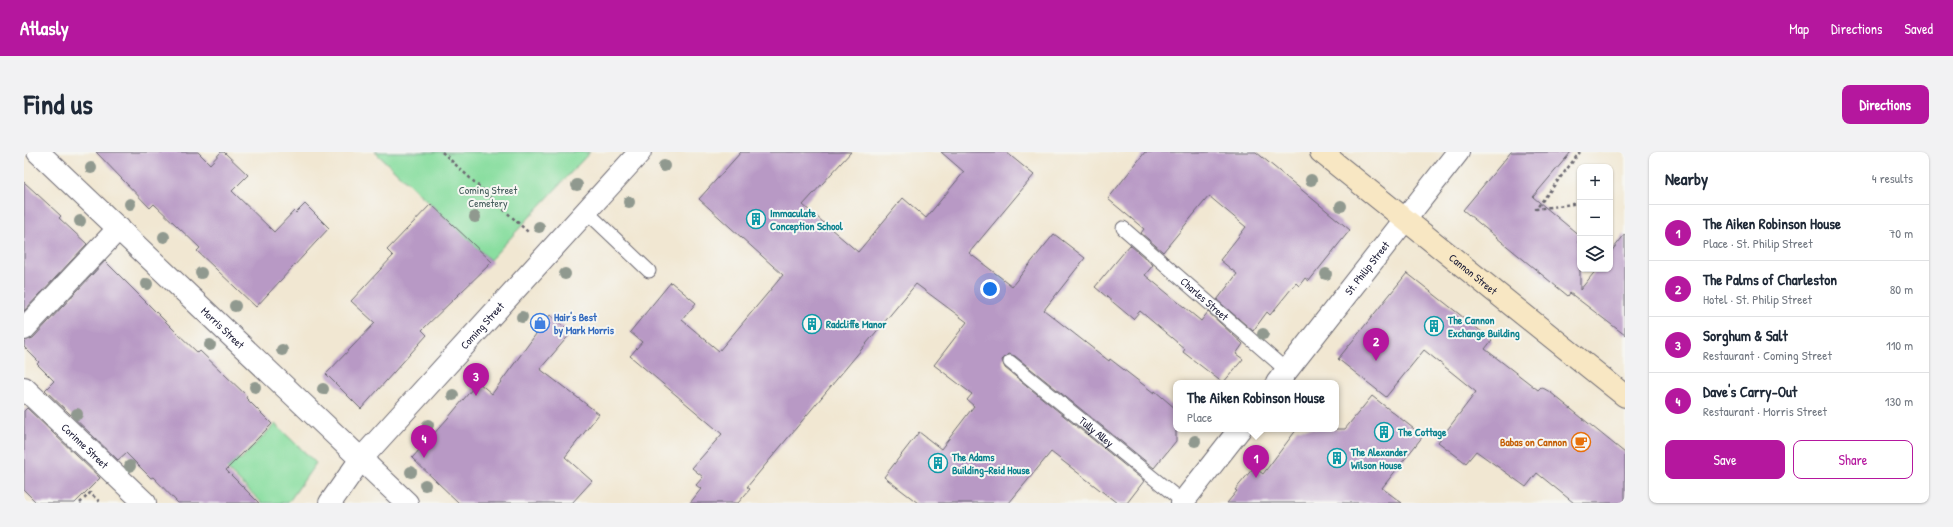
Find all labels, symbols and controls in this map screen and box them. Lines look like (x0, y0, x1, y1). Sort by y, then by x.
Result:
text: Atlasly (20, 15, 69, 41)
text: Map (1789, 19, 1809, 38)
text: Directions (1831, 19, 1882, 38)
text: Saved (1904, 19, 1933, 38)
text: Find us (24, 85, 93, 123)
button: Directions (1842, 85, 1929, 124)
map controls (1577, 164, 1613, 272)
button: + (1577, 164, 1613, 200)
text: Nearby (1665, 167, 1708, 190)
text: 4 results (1872, 169, 1913, 187)
park label: Coming Street Cemetery (459, 183, 517, 210)
button: − (1577, 200, 1613, 236)
place label: Immaculate Conception School (770, 206, 844, 234)
building icon: Immaculate Conception School (745, 208, 767, 230)
text: The Aiken Robinson House (1703, 213, 1841, 234)
text: 1 (1676, 224, 1680, 242)
text: 70 m (1889, 224, 1913, 242)
text: Place · St. Philip Street (1703, 234, 1813, 252)
button: layers (1577, 236, 1613, 272)
street label: St. Philip Street (1342, 238, 1393, 298)
street label: Cannon Street (1446, 250, 1500, 298)
text: The Palms of Charleston (1703, 269, 1837, 290)
street label: Charles Street (1178, 274, 1231, 324)
your location (980, 279, 1000, 299)
text: 2 (1675, 280, 1681, 298)
text: 80 m (1890, 280, 1913, 298)
text: Hotel · St. Philip Street (1703, 290, 1812, 308)
street label: Coming Street (457, 299, 507, 352)
street label: Morris Street (198, 304, 247, 352)
place label: Hair's Best by Mark Morris (554, 310, 615, 338)
shop icon: Hair's Best by Mark Morris (529, 312, 551, 334)
building icon: Radcliffe Manor (801, 313, 823, 335)
place label: The Cannon Exchange Building (1447, 313, 1520, 341)
building icon: The Cannon Exchange Building (1423, 315, 1445, 337)
place label: Radcliffe Manor (826, 317, 887, 331)
text: Sorghum & Salt (1703, 325, 1788, 346)
pin: 2 (1363, 328, 1389, 361)
text: 3 (1675, 336, 1681, 354)
text: 110 m (1886, 336, 1913, 354)
text: Restaurant · Coming Street (1703, 346, 1832, 364)
pin: 3 (463, 363, 489, 396)
popup (1173, 380, 1339, 432)
text: Dave's Carry-Out (1703, 381, 1797, 402)
text: The Aiken Robinson House (1187, 387, 1325, 408)
text: 4 (1676, 392, 1680, 410)
text: 130 m (1885, 392, 1913, 410)
text: Restaurant · Morris Street (1703, 402, 1827, 420)
text: Place (1187, 408, 1212, 426)
street label: Tully Alley (1076, 414, 1117, 450)
street label: Corinne Street (58, 420, 112, 472)
building icon: The Cottage (1373, 421, 1395, 443)
pin: 4 (411, 425, 437, 458)
place label: The Cottage (1397, 425, 1447, 440)
cafe icon: Babas on Cannon (1570, 431, 1592, 453)
place label: Babas on Cannon (1500, 435, 1567, 449)
button: Save (1665, 440, 1785, 479)
button: Share (1793, 440, 1913, 479)
pin: 1 (1243, 445, 1269, 478)
place label: The Alexander Wilson House (1350, 445, 1408, 472)
building icon: The Alexander Wilson House (1326, 447, 1348, 469)
place label: The Adams Building–Reid House (951, 450, 1030, 478)
building icon: The Adams Building–Reid House (927, 452, 949, 474)

